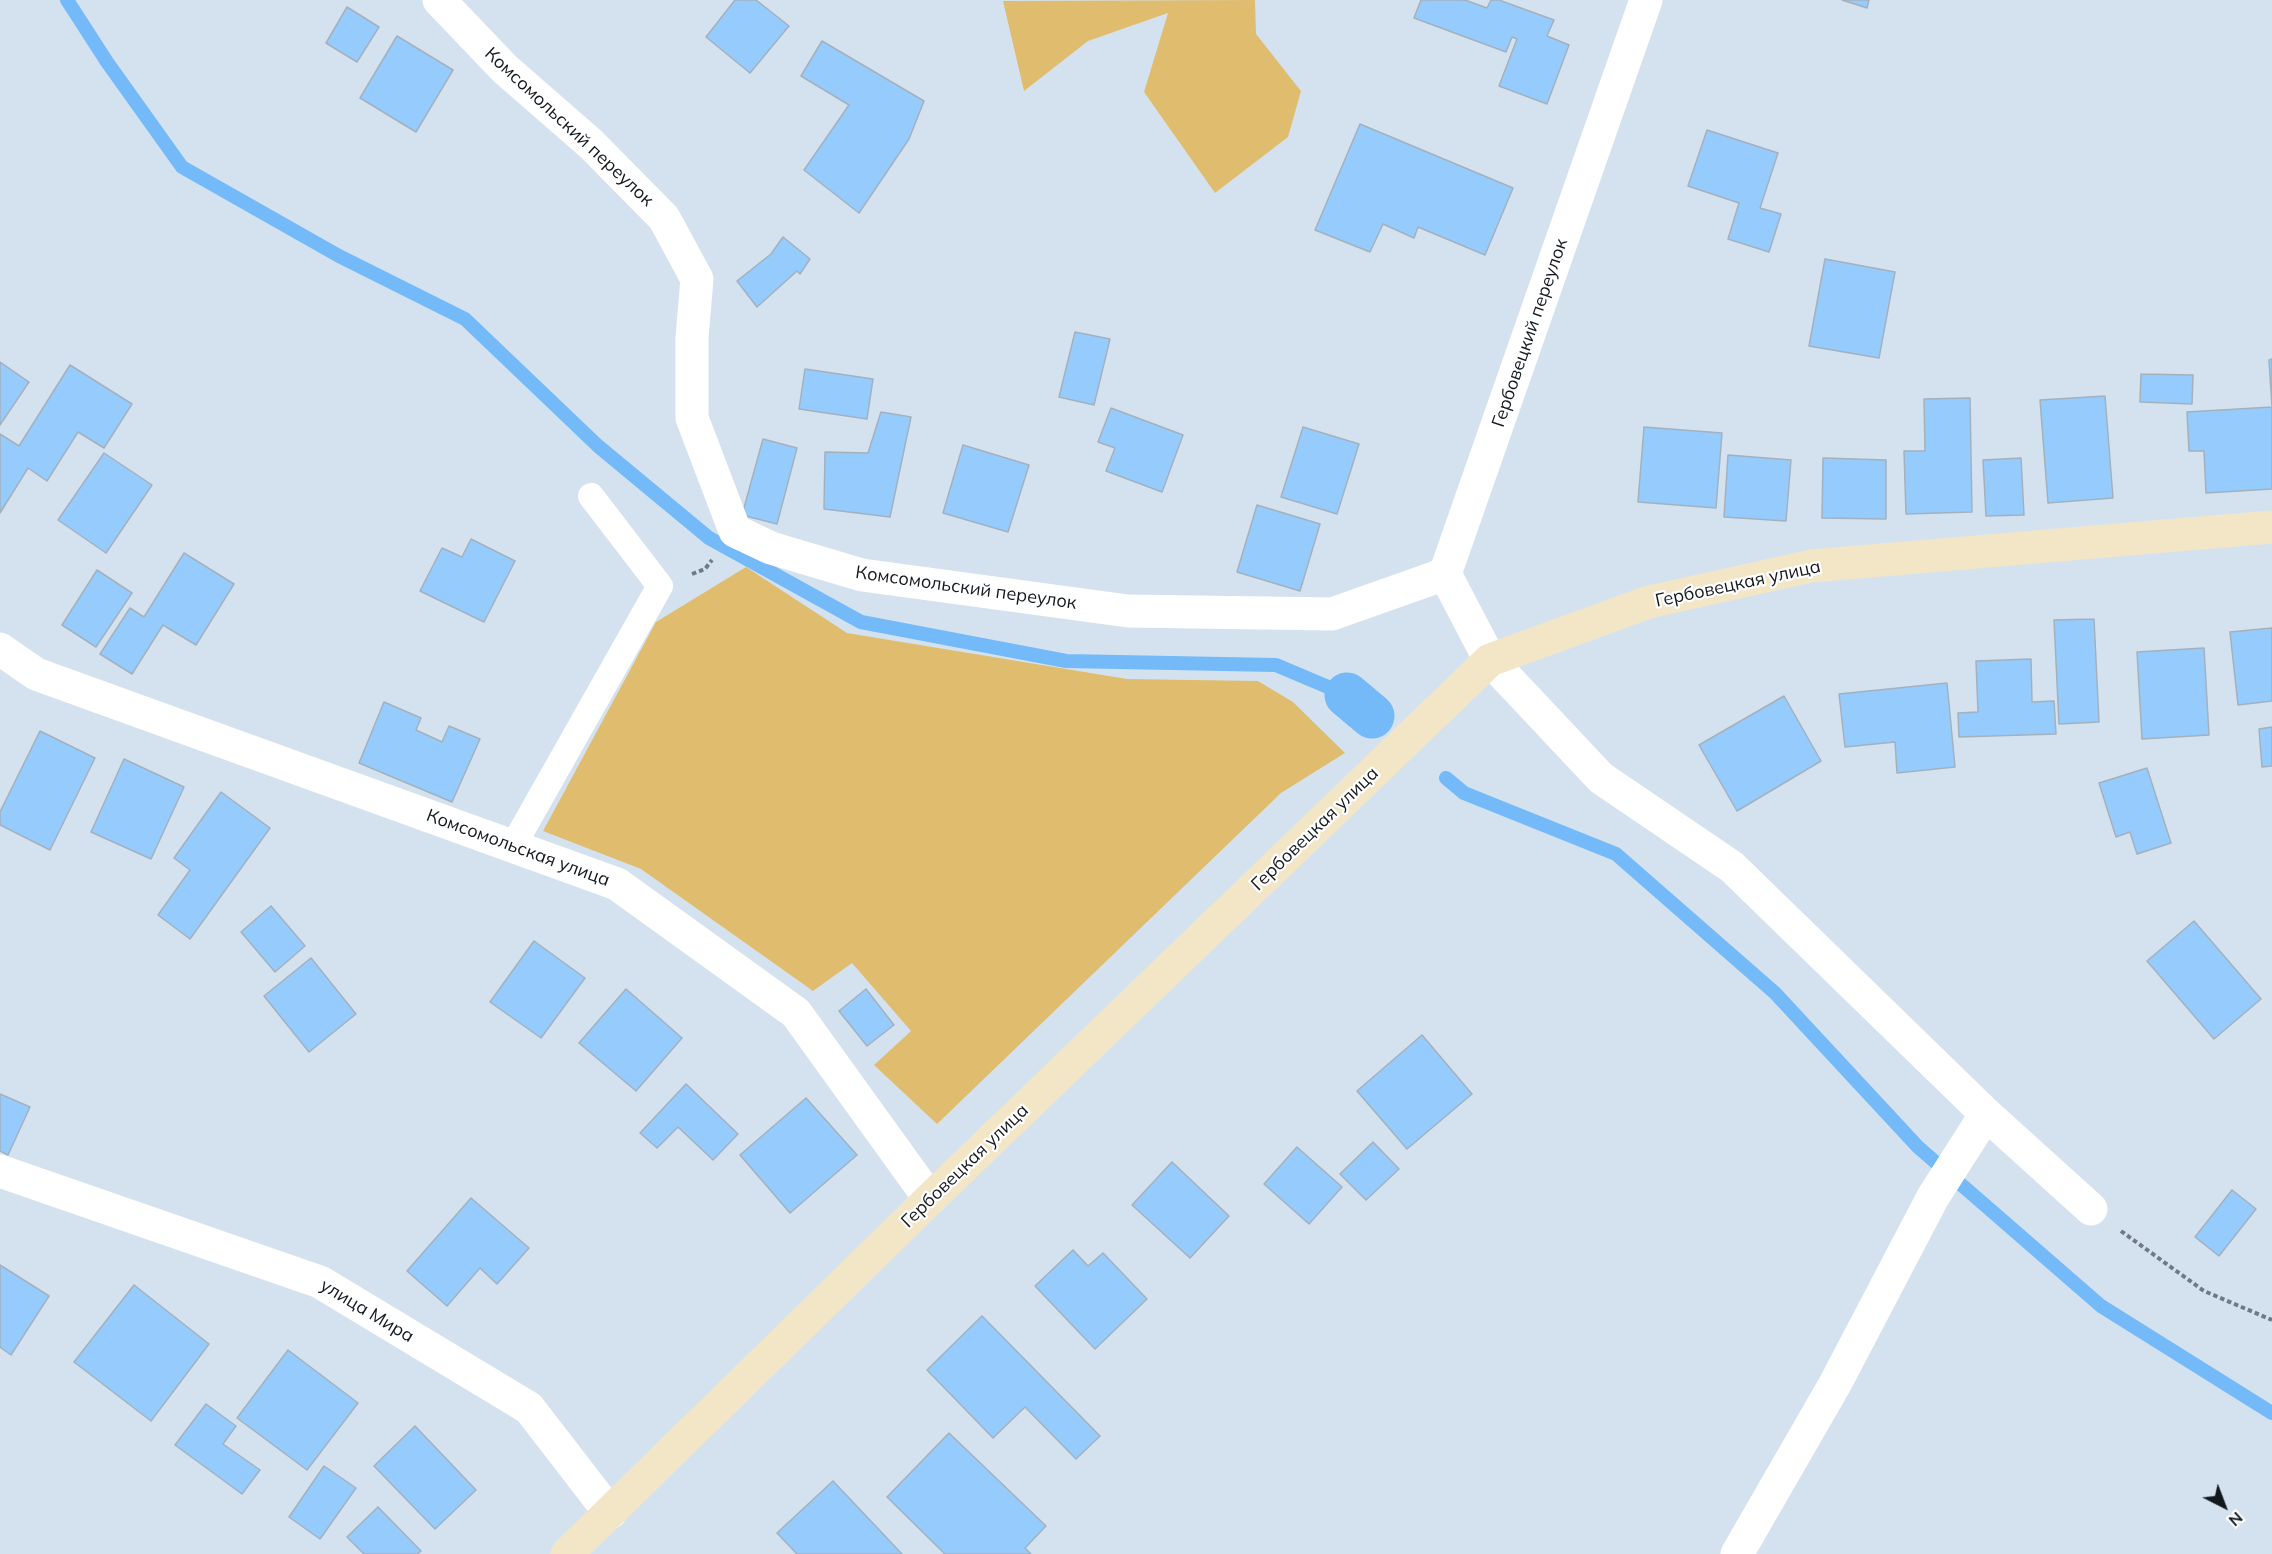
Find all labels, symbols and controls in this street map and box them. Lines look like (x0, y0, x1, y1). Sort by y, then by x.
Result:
street label: Комсомольский переулок (480, 43, 658, 211)
street label: Гербовецкий переулок (1488, 236, 1572, 430)
street label: Гербовецкая улица (1653, 556, 1823, 612)
street label: Комсомольский переулок (854, 562, 1078, 614)
street label: Гербовецкая улица (1247, 763, 1383, 895)
street label: Комсомольская улица (423, 805, 613, 891)
street label: Гербовецкая улица (897, 1100, 1033, 1232)
street label: улица Мира (316, 1275, 418, 1347)
north arrow (2194, 1476, 2254, 1536)
text: N (2225, 1508, 2247, 1531)

